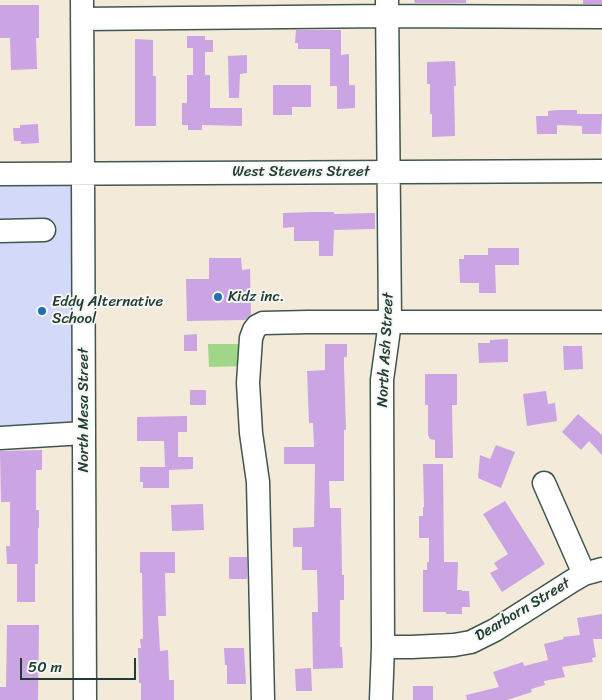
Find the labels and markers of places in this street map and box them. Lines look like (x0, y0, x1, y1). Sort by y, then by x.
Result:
place label: Kidz inc. (228, 288, 284, 306)
marker: Kidz inc. (212, 291, 224, 303)
place label: Eddy Alternative School (52, 293, 163, 328)
marker: Eddy Alternative School (36, 305, 48, 317)

